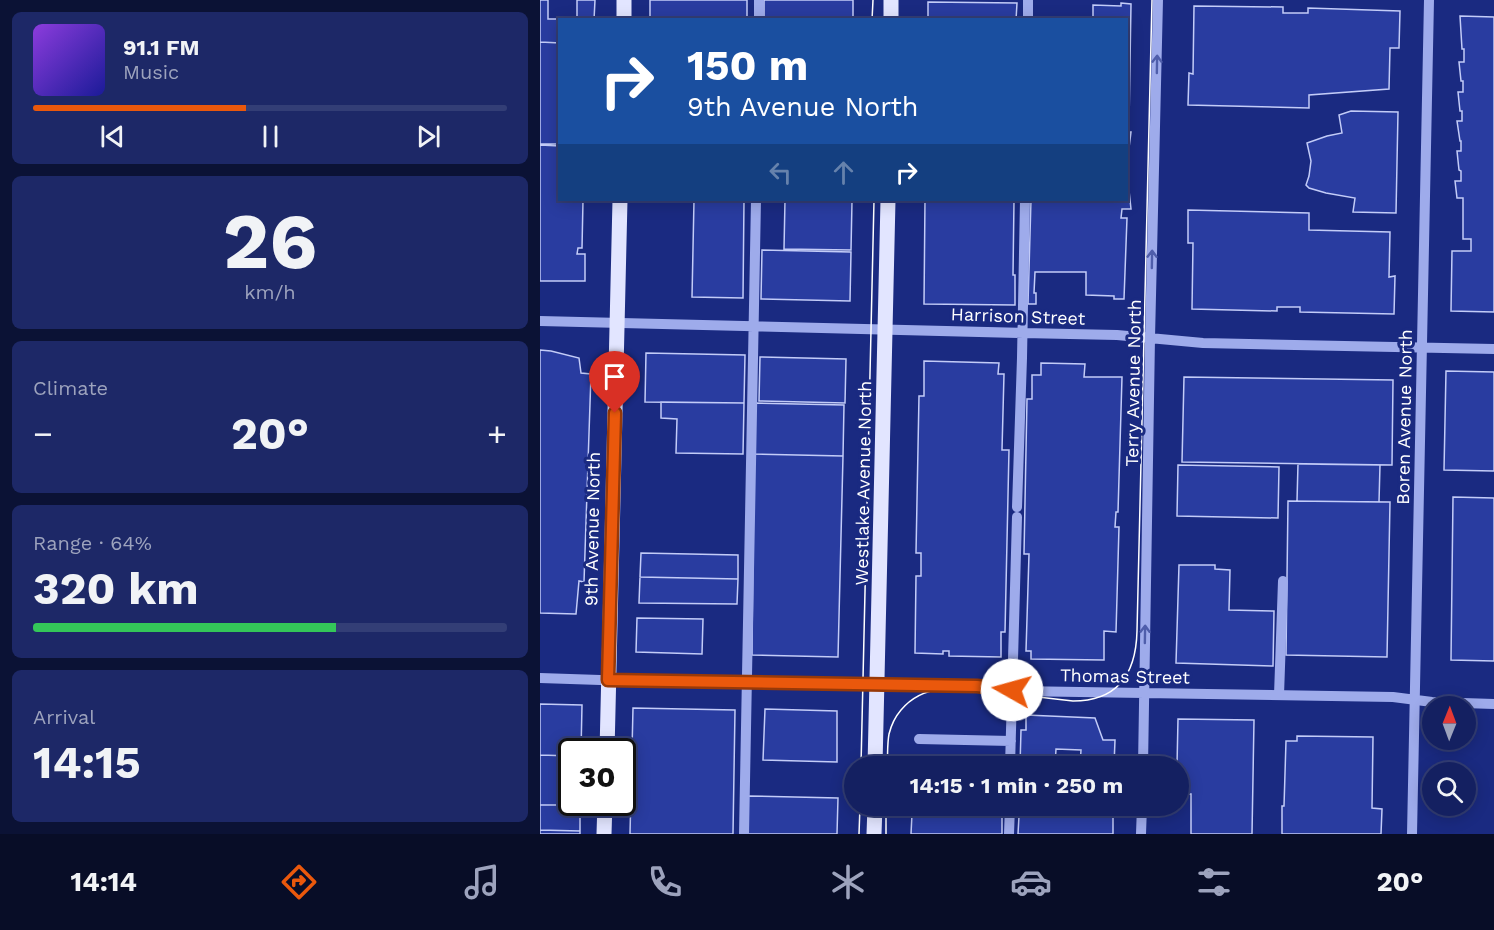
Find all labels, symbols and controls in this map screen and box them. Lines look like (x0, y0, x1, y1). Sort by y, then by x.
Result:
text: 91.1 FM (123, 35, 199, 60)
text: 150 m (687, 41, 808, 90)
icon: right (588, 42, 666, 120)
one-way arrow (1151, 55, 1162, 75)
text: Music (123, 60, 179, 84)
text: 9th Avenue North (687, 91, 919, 123)
icon: previous (96, 120, 129, 153)
icon: pause (254, 120, 287, 153)
icon: next (412, 120, 445, 153)
icon: left (764, 156, 797, 189)
icon: ahead (827, 156, 860, 189)
icon: right (890, 156, 923, 189)
text: 26 (223, 195, 317, 287)
one-way arrow (1146, 250, 1157, 270)
text: km/h (244, 280, 296, 304)
street label: Terry Avenue North (1121, 299, 1145, 467)
street label: Harrison Street (950, 303, 1086, 329)
street label: Boren Avenue North (1392, 329, 1416, 505)
pin (589, 351, 640, 413)
icon: arrive (598, 360, 631, 393)
text: Climate (33, 376, 108, 400)
street label: Westlake Avenue North (851, 381, 875, 585)
text: 20° (231, 407, 309, 460)
text: − (33, 414, 53, 453)
text: + (487, 414, 507, 453)
street label: 9th Avenue North (580, 452, 604, 606)
text: Range · 64% (33, 531, 152, 555)
text: 320 km (33, 562, 199, 615)
one-way arrow (1139, 625, 1151, 645)
position arrow (980, 658, 1044, 722)
street label: Thomas Street (1060, 664, 1190, 688)
north arrow (1422, 696, 1476, 750)
map controls (1422, 696, 1476, 816)
text: Arrival (33, 705, 95, 729)
text: 14:15 (33, 736, 141, 789)
speed limit sign: 30 (558, 738, 636, 816)
button: search (1422, 762, 1476, 816)
text: 14:15 · 1 min · 250 m (910, 773, 1123, 798)
icon: directions (278, 861, 320, 903)
icon: music (461, 861, 503, 903)
icon: phone (644, 861, 686, 903)
icon: climate (827, 861, 869, 903)
icon: car (1010, 861, 1052, 903)
icon: filters (1193, 861, 1235, 903)
text: 14:14 (71, 866, 137, 898)
text: 20° (1377, 866, 1423, 898)

